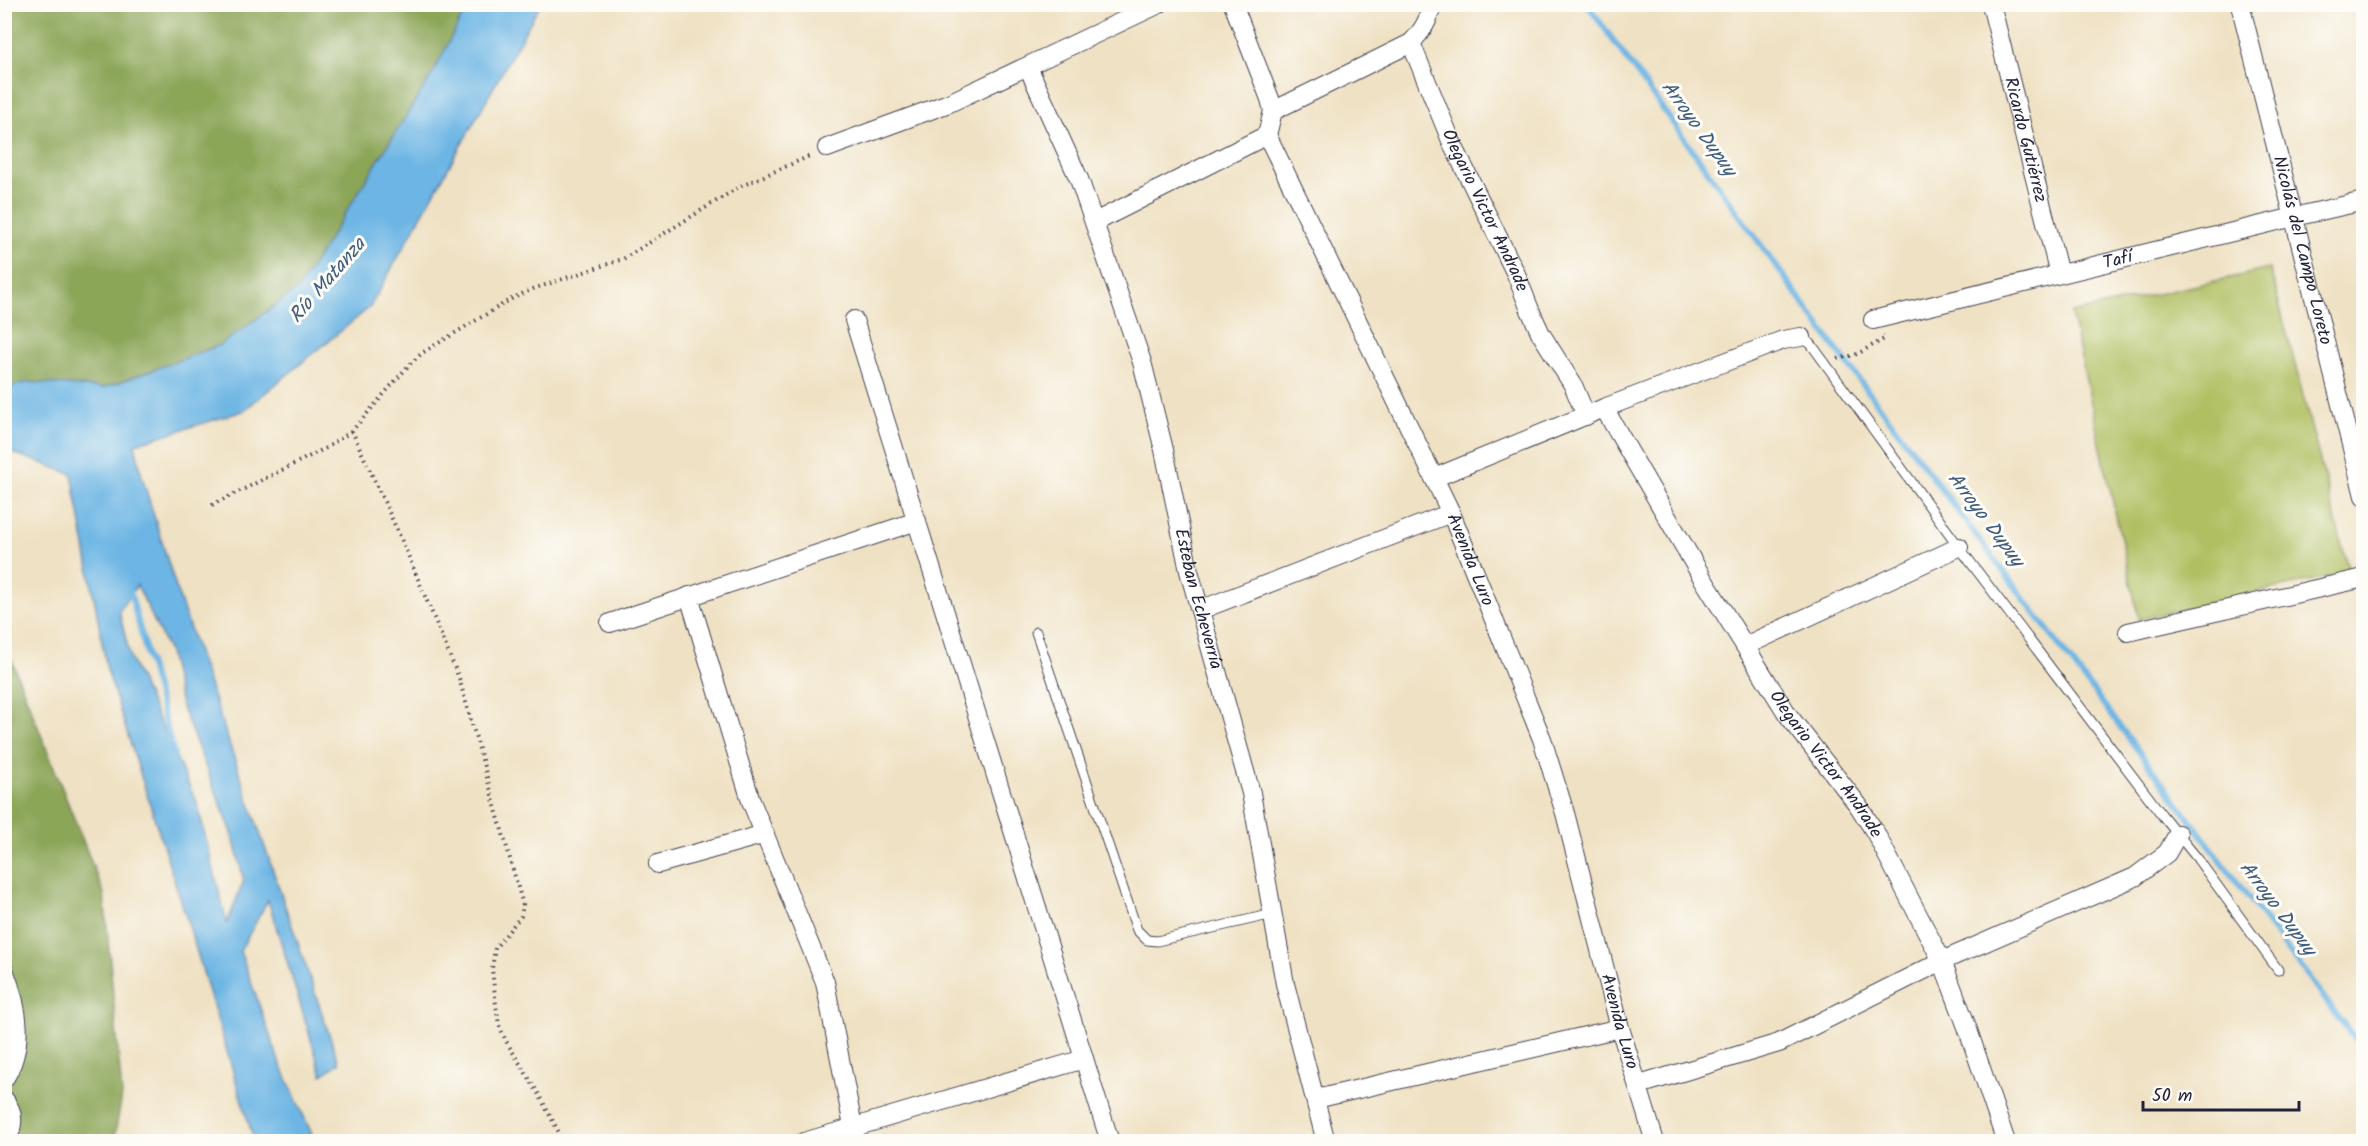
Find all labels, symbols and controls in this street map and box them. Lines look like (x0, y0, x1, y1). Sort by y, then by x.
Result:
water label: Arroyo Dupuy (1652, 74, 1745, 186)
street label: Ricardo Gutiérrez (1995, 74, 2055, 206)
street label: Olegario Victor Andrade (1433, 125, 1536, 296)
street label: Nicolás del Campo Loreto (2264, 153, 2340, 348)
water label: Río Matanza (282, 230, 375, 331)
street label: Tafí (2100, 242, 2138, 278)
water label: Arroyo Dupuy (1939, 466, 2033, 576)
street label: Avenida Luro (1438, 509, 1502, 611)
street label: Esteban Echeverría (1166, 526, 1230, 673)
street label: Olegario Victor Andrade (1762, 685, 1890, 843)
water label: Arroyo Dupuy (2231, 855, 2325, 965)
street label: Avenida Luro (1592, 971, 1646, 1073)
scale bar (2143, 1074, 2299, 1112)
text: 50 m (2152, 1082, 2192, 1111)

